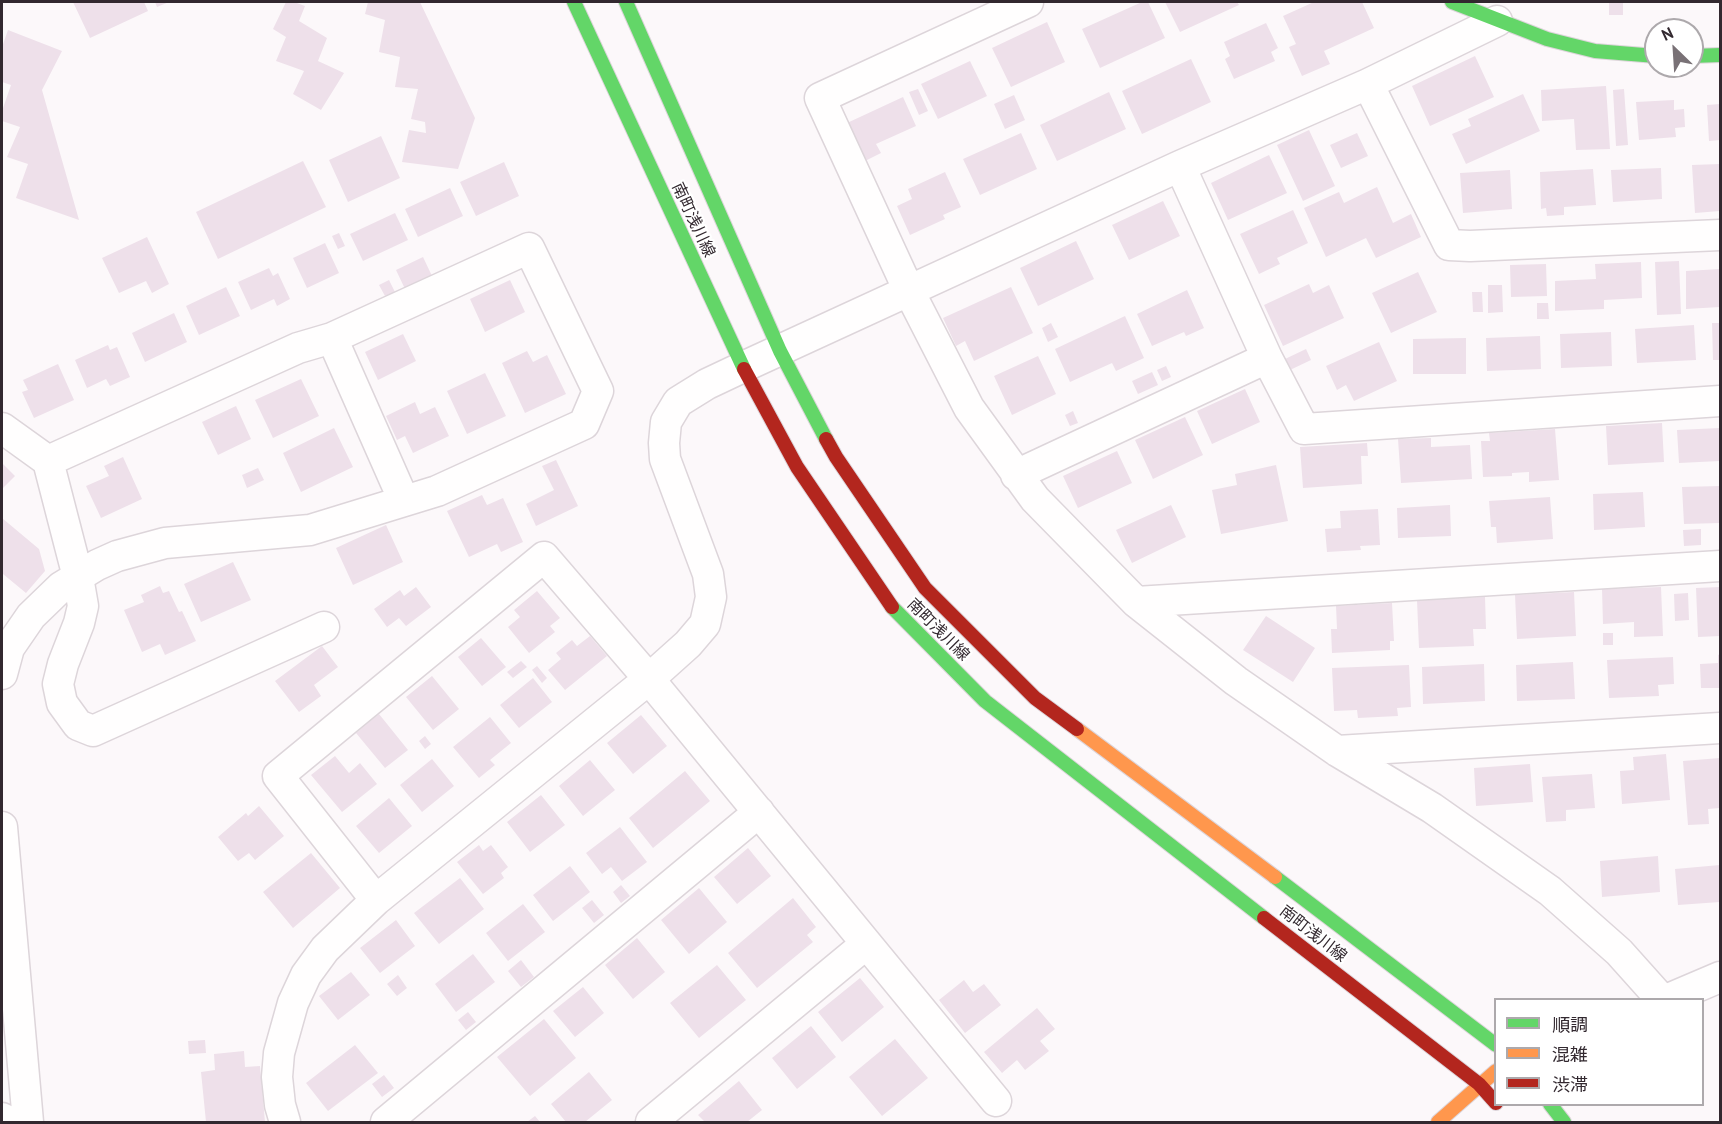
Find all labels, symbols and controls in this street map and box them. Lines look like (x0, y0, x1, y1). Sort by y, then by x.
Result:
north arrow (1644, 18, 1704, 78)
text: N (1658, 22, 1676, 45)
street label: 南町浅川線 (667, 180, 719, 260)
street label: 南町浅川線 (903, 595, 973, 665)
street label: 南町浅川線 (1276, 902, 1350, 966)
legend (1494, 998, 1704, 1106)
text: 順調 (1552, 1013, 1588, 1036)
text: 混雑 (1552, 1043, 1588, 1066)
text: 渋滞 (1552, 1073, 1588, 1096)

